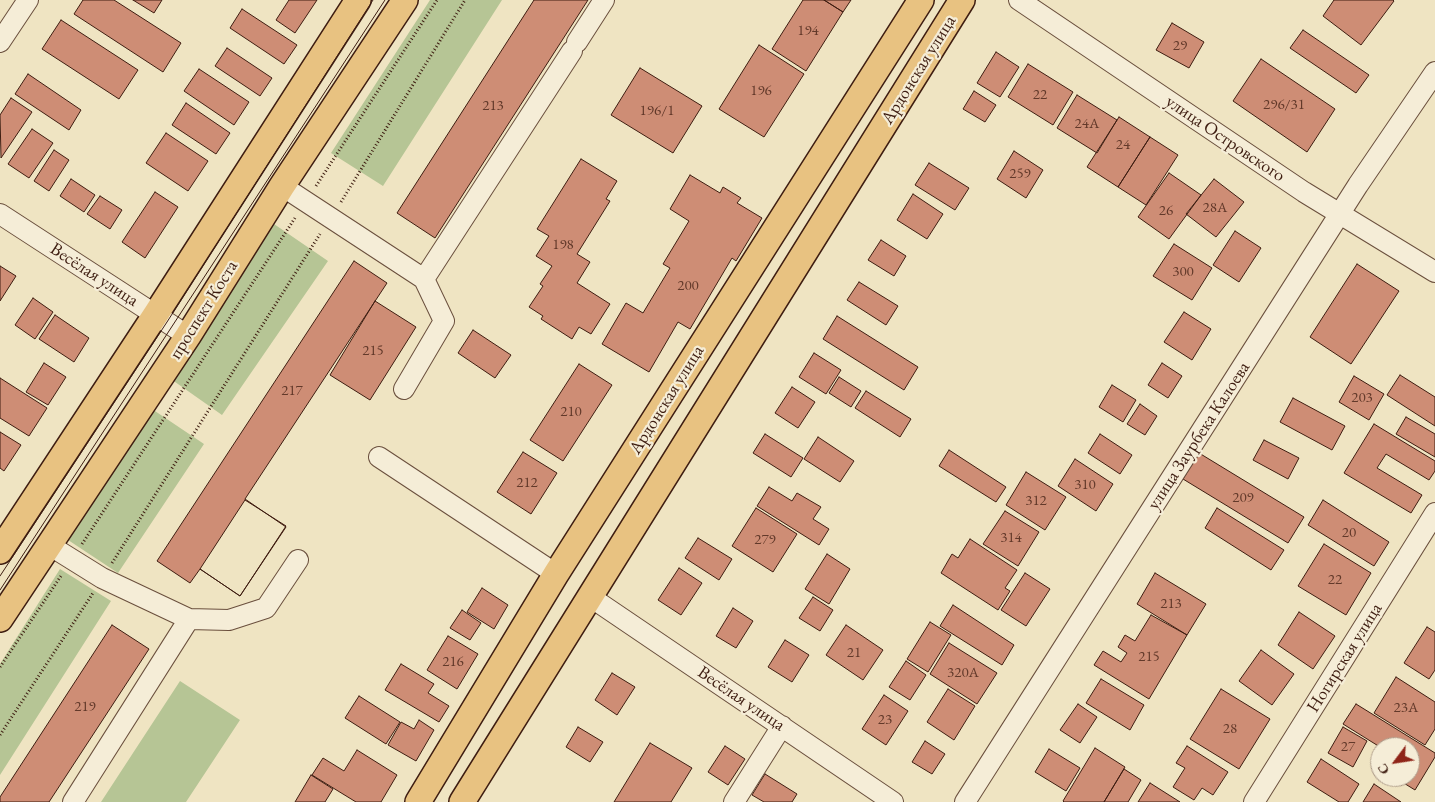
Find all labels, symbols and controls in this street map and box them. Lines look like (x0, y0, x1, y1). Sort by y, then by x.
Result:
street label: Ардонская улица (877, 12, 961, 128)
house number: 194 (797, 22, 819, 40)
house number: 29 (1173, 37, 1187, 55)
house number: 196 (750, 82, 772, 100)
house number: 22 (1033, 86, 1047, 104)
street label: улица Островского (1161, 91, 1289, 187)
house number: 296/31 (1263, 96, 1305, 114)
house number: 213 (482, 97, 504, 115)
house number: 196/1 (640, 102, 674, 120)
house number: 24А (1075, 115, 1099, 133)
house number: 24 (1116, 136, 1130, 154)
house number: 259 (1009, 165, 1031, 183)
house number: 28А (1203, 199, 1227, 217)
house number: 26 (1159, 202, 1173, 220)
house number: 198 (552, 236, 574, 254)
street label: Весёлая улица (46, 238, 142, 312)
street label: проспект Коста (165, 257, 243, 363)
house number: 300 (1172, 263, 1194, 281)
house number: 200 (677, 277, 699, 295)
house number: 215 (362, 342, 384, 360)
street label: Ардонская улица (625, 342, 709, 458)
street label: улица Заурбека Калоева (1143, 358, 1255, 514)
house number: 217 (281, 382, 303, 400)
house number: 203 (1351, 389, 1373, 407)
house number: 210 (560, 403, 582, 421)
house number: 212 (516, 474, 538, 492)
house number: 310 (1074, 476, 1096, 494)
house number: 209 (1232, 489, 1254, 507)
house number: 312 (1025, 492, 1047, 510)
house number: 20 (1342, 524, 1356, 542)
house number: 314 (1000, 529, 1022, 547)
house number: 279 (754, 531, 776, 549)
house number: 22 (1328, 571, 1342, 589)
house number: 213 (1160, 595, 1182, 613)
street label: Ногирская улица (1303, 599, 1387, 717)
house number: 21 (847, 644, 861, 662)
house number: 215 (1138, 648, 1160, 666)
house number: 216 (442, 653, 464, 671)
street label: Весёлая улица (693, 662, 789, 736)
house number: 320А (947, 664, 979, 682)
house number: 219 (74, 698, 96, 716)
house number: 23А (1394, 699, 1418, 717)
house number: 23 (878, 711, 892, 729)
house number: 28 (1223, 720, 1237, 738)
north arrow (1370, 737, 1420, 787)
house number: 27 (1341, 738, 1355, 756)
text: С (1373, 760, 1393, 778)

